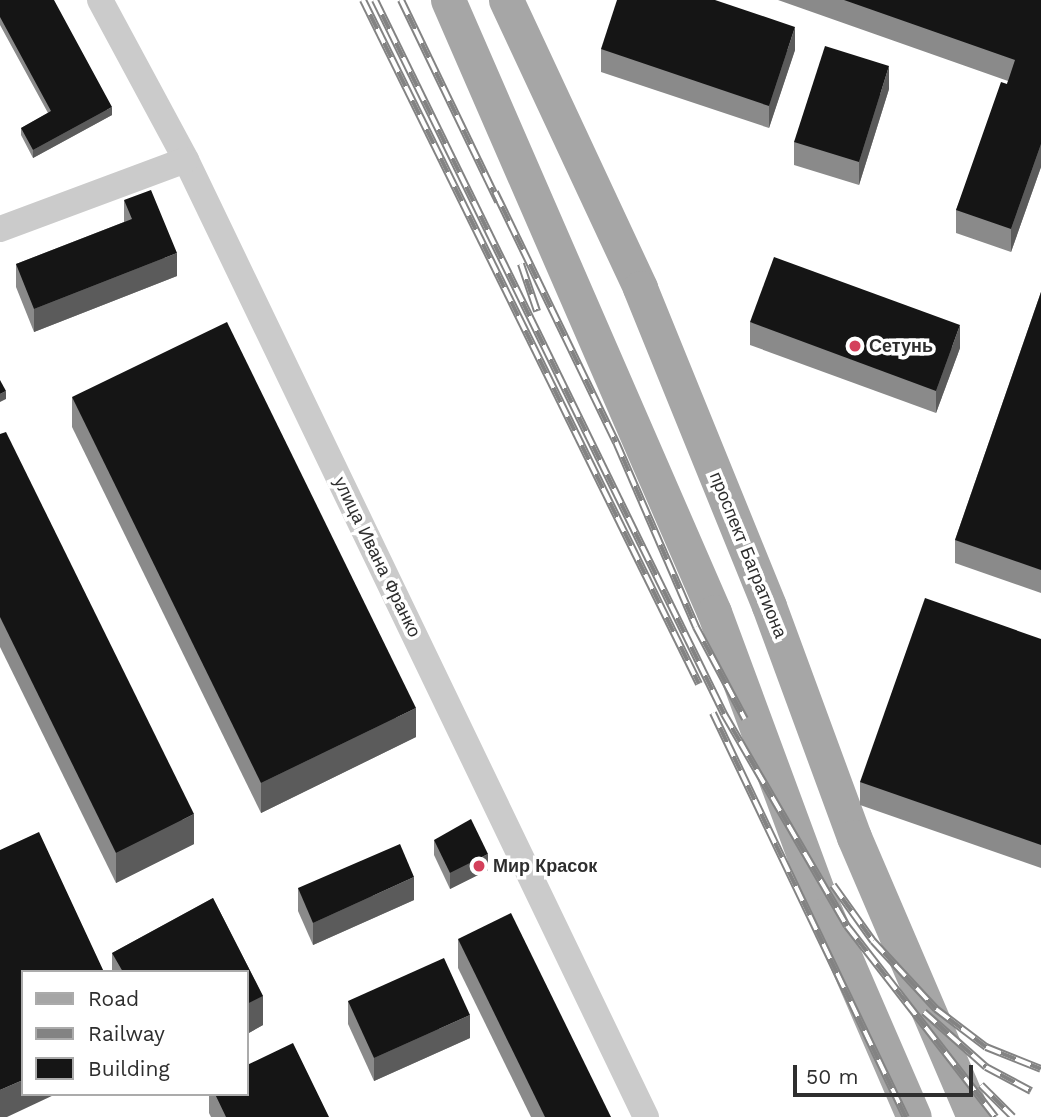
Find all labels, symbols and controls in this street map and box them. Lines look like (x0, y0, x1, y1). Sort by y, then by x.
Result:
place label: Сетунь (869, 335, 933, 357)
marker: Сетунь (847, 338, 863, 354)
street label: проспект Багратиона (705, 469, 791, 641)
street label: улица Ивана Франко (329, 473, 425, 641)
place label: Мир Красок (493, 855, 597, 877)
marker: Мир Красок (471, 858, 487, 874)
legend (21, 970, 248, 1096)
text: Road (88, 986, 139, 1011)
text: Railway (88, 1021, 165, 1046)
scale bar (796, 1050, 976, 1094)
text: Building (88, 1056, 170, 1081)
text: 50 m (806, 1064, 858, 1089)

